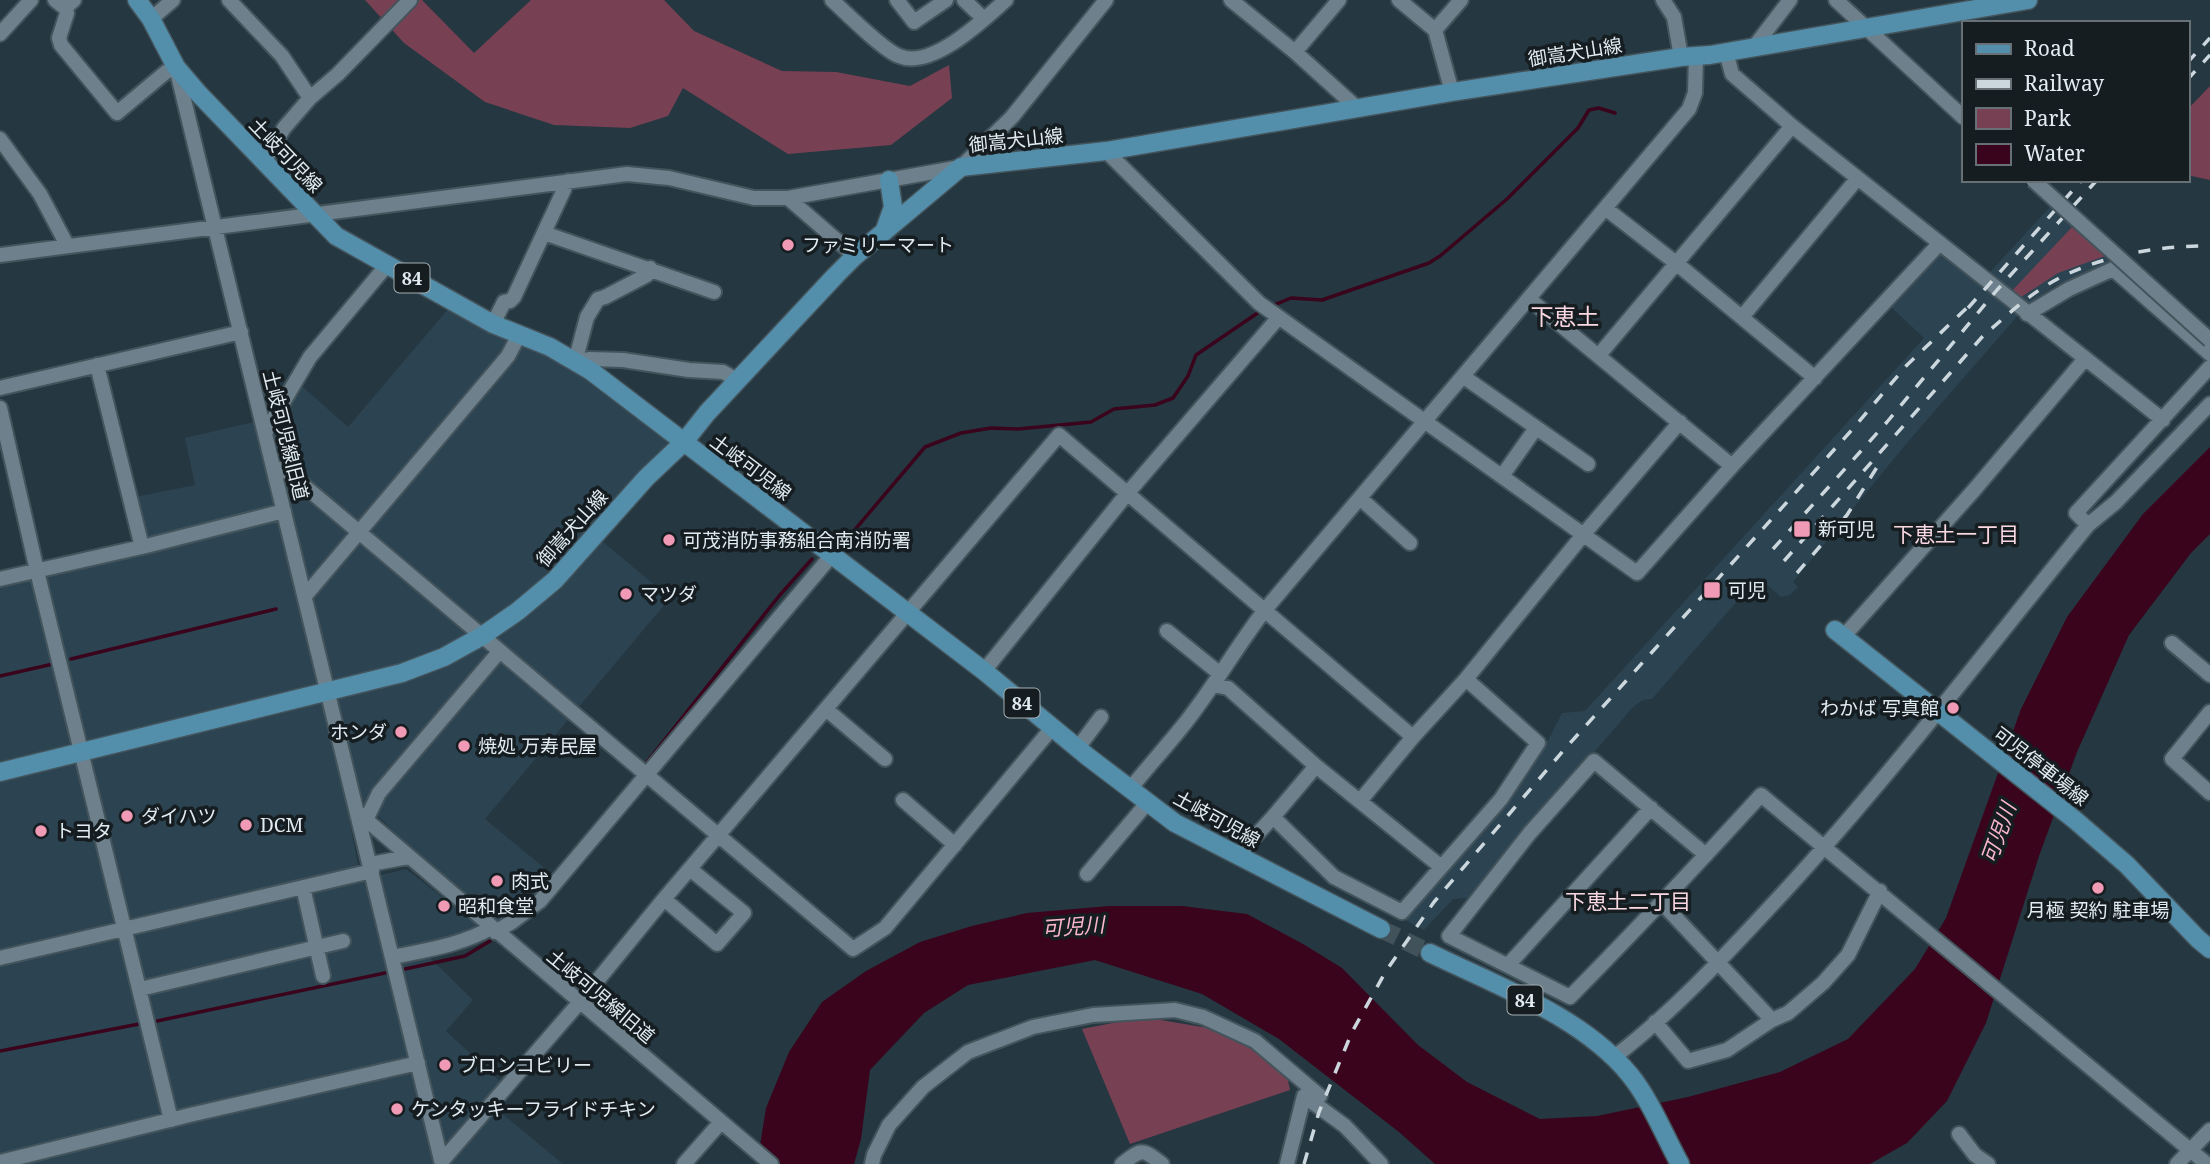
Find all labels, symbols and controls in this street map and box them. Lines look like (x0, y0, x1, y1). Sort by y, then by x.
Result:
legend (1962, 21, 2189, 182)
street label: 御嵩犬山線 (1526, 32, 1624, 72)
text: Road (2024, 34, 2075, 62)
text: Railway (2024, 69, 2104, 97)
text: Park (2024, 104, 2071, 132)
street label: 土岐可児線 (244, 112, 328, 198)
street label: 御嵩犬山線 (967, 122, 1065, 158)
text: Water (2024, 139, 2085, 167)
place label: ファミリーマート (802, 232, 954, 258)
marker: ファミリーマート (780, 237, 796, 253)
road number: 84 (394, 264, 430, 292)
district label: 下恵土 (1531, 300, 1600, 332)
street label: 土岐可児線旧道 (257, 367, 315, 503)
street label: 土岐可児線 (705, 428, 797, 506)
street label: 御嵩犬山線 (531, 484, 613, 572)
place label: 新可児 (1818, 516, 1875, 542)
marker: 新可児 (1792, 519, 1812, 539)
district label: 下恵土一丁目 (1893, 520, 2019, 548)
place label: 可茂消防事務組合南消防署 (683, 527, 911, 553)
marker: 可茂消防事務組合南消防署 (661, 532, 677, 548)
place label: 可児 (1728, 577, 1766, 603)
marker: 可児 (1702, 580, 1722, 600)
place label: マツダ (640, 581, 697, 607)
marker: マツダ (618, 586, 634, 602)
road number: 84 (1004, 688, 1040, 718)
place label: わかば 写真館 (1820, 695, 1939, 721)
marker: わかば 写真館 (1945, 700, 1961, 716)
place label: ホンダ (330, 719, 387, 745)
street label: 可児停車場線 (1988, 721, 2094, 811)
marker: ホンダ (393, 724, 409, 740)
place label: 焼処 万寿民屋 (478, 733, 597, 759)
marker: 焼処 万寿民屋 (456, 738, 472, 754)
street label: 土岐可児線 (1169, 785, 1265, 853)
water label: 可児川 (1974, 797, 2023, 867)
place label: ダイハツ (141, 803, 217, 829)
marker: ダイハツ (119, 808, 135, 824)
place label: DCM (260, 812, 303, 838)
marker: DCM (238, 817, 254, 833)
place label: トヨタ (55, 818, 112, 844)
marker: トヨタ (33, 823, 49, 839)
place label: 肉式 (511, 868, 549, 894)
marker: 肉式 (489, 873, 505, 889)
marker: 月極 契約 駐車場 (2090, 880, 2106, 896)
district label: 下恵土二丁目 (1565, 887, 1691, 915)
place label: 昭和食堂 (458, 893, 534, 919)
place label: 月極 契約 駐車場 (2027, 897, 2169, 923)
marker: 昭和食堂 (436, 898, 452, 914)
water label: 可児川 (1041, 910, 1107, 942)
street label: 土岐可児線旧道 (542, 943, 660, 1049)
road number: 84 (1508, 986, 1542, 1015)
place label: ブロンコビリー (459, 1052, 592, 1078)
marker: ブロンコビリー (437, 1057, 453, 1073)
place label: ケンタッキーフライドチキン (411, 1096, 656, 1122)
marker: ケンタッキーフライドチキン (389, 1101, 405, 1117)

